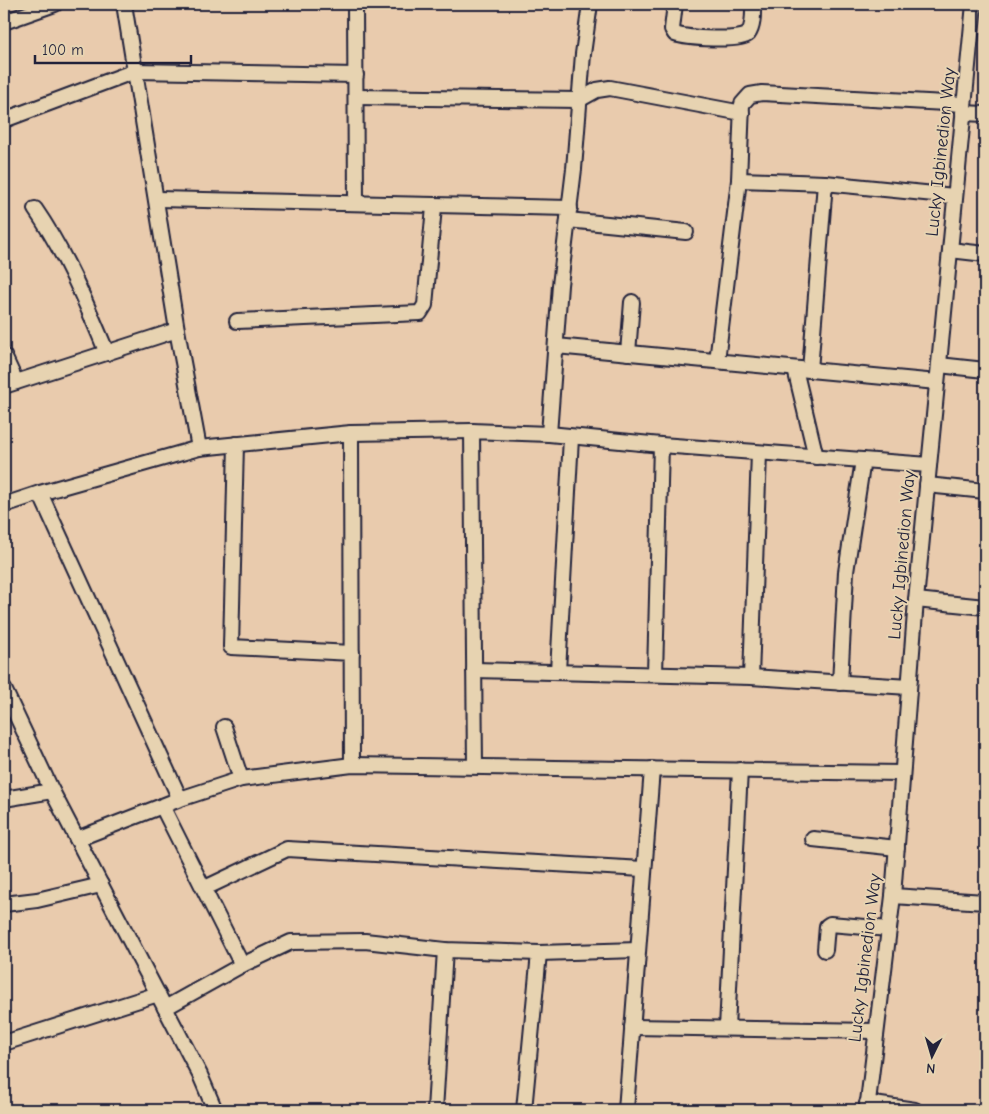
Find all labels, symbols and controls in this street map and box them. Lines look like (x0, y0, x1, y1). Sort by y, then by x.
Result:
scale bar (35, 32, 191, 64)
text: 100 m (42, 41, 84, 59)
street label: Lucky Igbinedion Way (922, 66, 960, 237)
street label: Lucky Igbinedion Way (884, 469, 920, 640)
street label: Lucky Igbinedion Way (844, 872, 886, 1043)
north arrow (906, 1032, 956, 1082)
text: N (926, 1060, 936, 1077)

